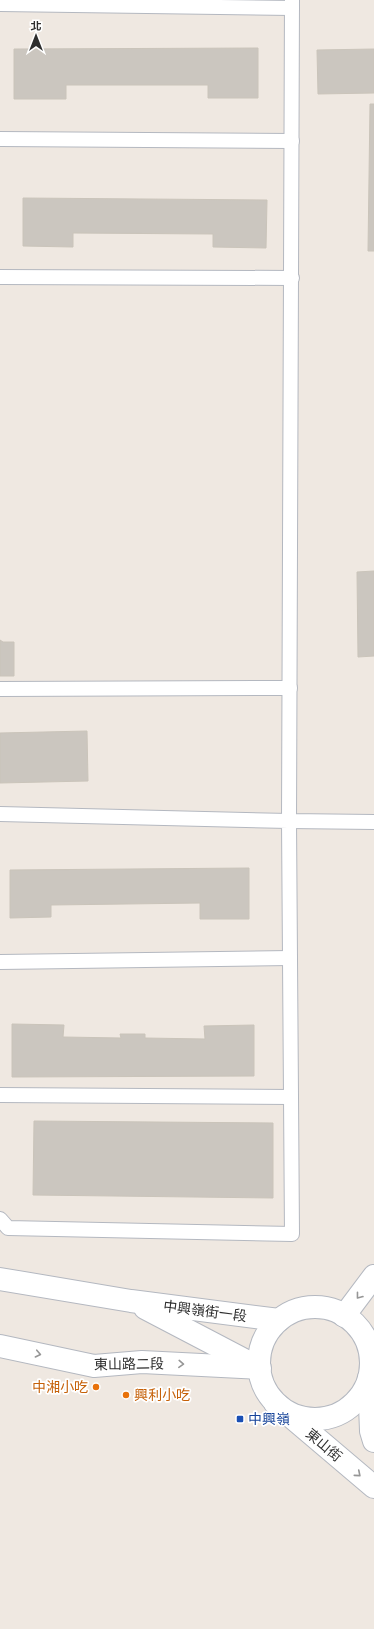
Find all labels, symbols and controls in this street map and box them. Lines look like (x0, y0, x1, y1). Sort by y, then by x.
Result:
north arrow (16, 16, 56, 56)
text: 北 (31, 19, 42, 33)
one-way arrow (357, 1292, 364, 1299)
street label: 中興嶺街一段 (162, 1297, 248, 1325)
one-way arrow (35, 1350, 41, 1358)
street label: 東山路二段 (94, 1354, 164, 1374)
one-way arrow (178, 1360, 184, 1368)
place label: 中湘小吃 (32, 1378, 88, 1396)
marker: 中湘小吃 (91, 1382, 101, 1392)
place label: 興利小吃 (134, 1386, 190, 1404)
marker: 興利小吃 (121, 1390, 131, 1400)
place label: 中興嶺 (248, 1410, 290, 1428)
marker: 中興嶺 (235, 1414, 245, 1424)
street label: 東山街 (302, 1425, 346, 1465)
one-way arrow (353, 1469, 361, 1476)

